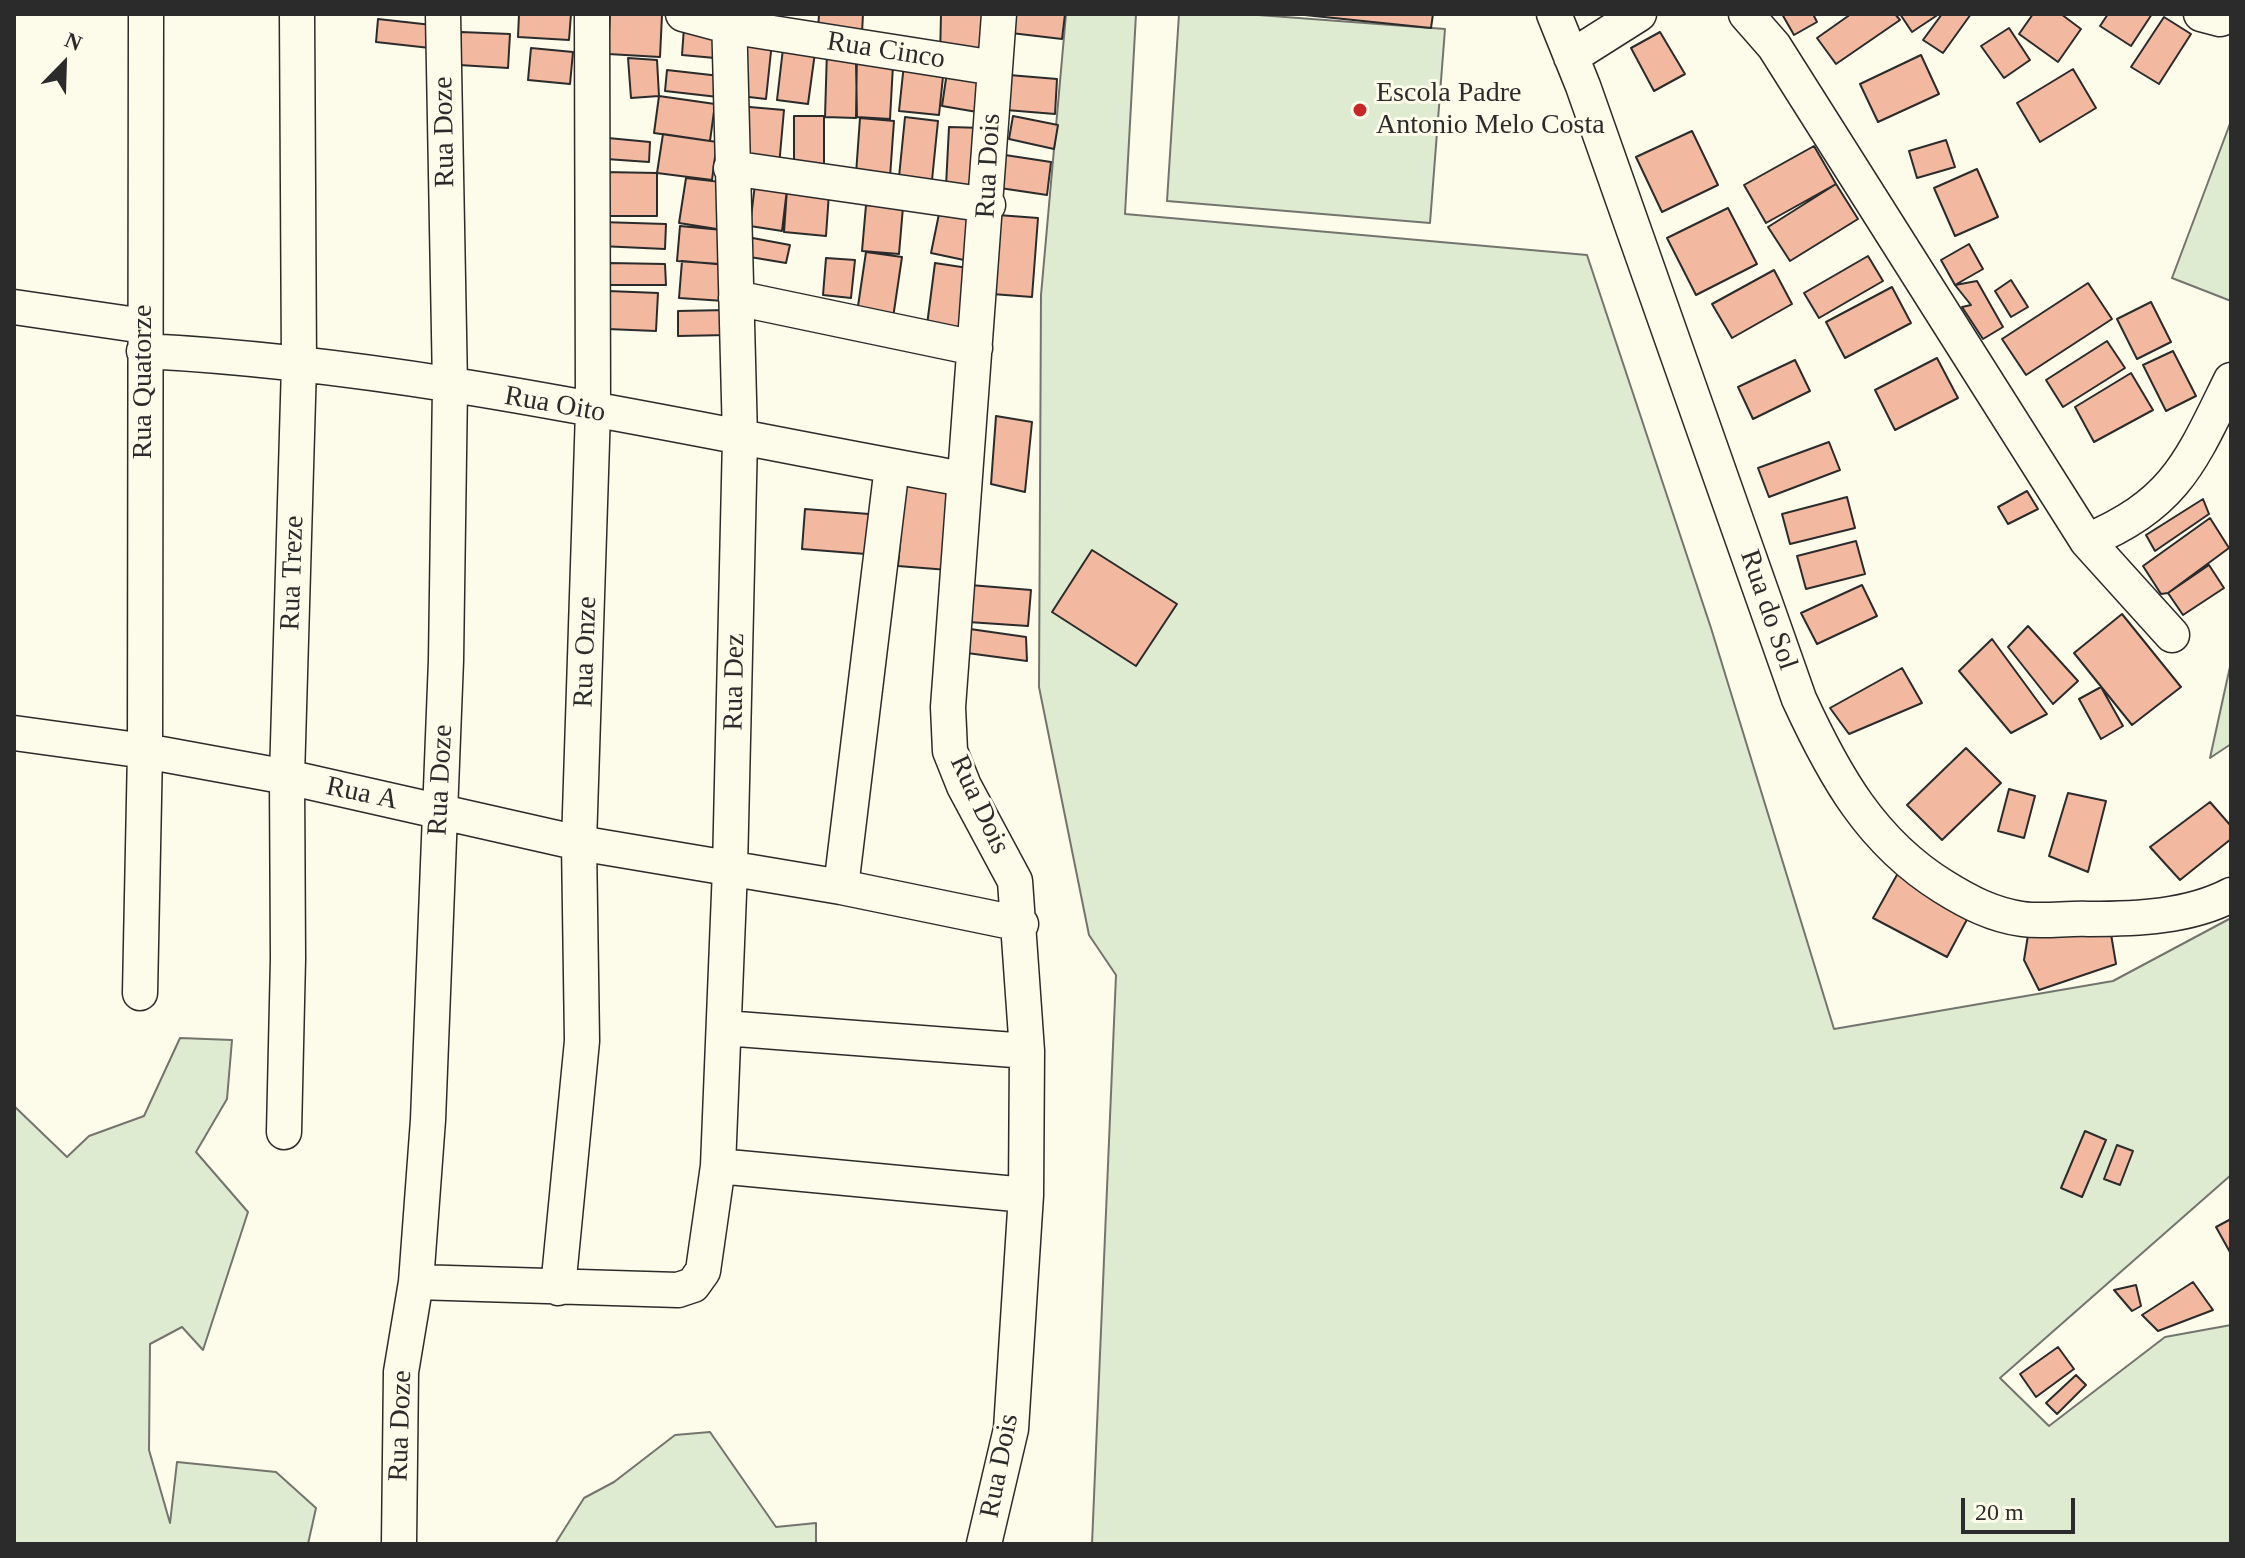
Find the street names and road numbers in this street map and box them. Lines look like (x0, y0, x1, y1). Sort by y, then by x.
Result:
street label: Rua Cinco (825, 25, 947, 77)
street label: Rua Doze (427, 76, 463, 188)
street label: Rua Dois (969, 113, 1009, 219)
street label: Rua Quatorze (127, 305, 161, 459)
street label: Rua Oito (502, 380, 608, 430)
street label: Rua Treze (274, 515, 312, 631)
street label: Rua do Sol (1732, 546, 1804, 674)
street label: Rua Onze (567, 596, 605, 708)
street label: Rua Dez (717, 633, 753, 731)
street label: Rua Doze (421, 724, 461, 836)
street label: Rua Dois (942, 750, 1016, 860)
street label: Rua A (323, 770, 401, 818)
street label: Rua Doze (382, 1370, 420, 1482)
street label: Rua Dois (973, 1411, 1027, 1521)

